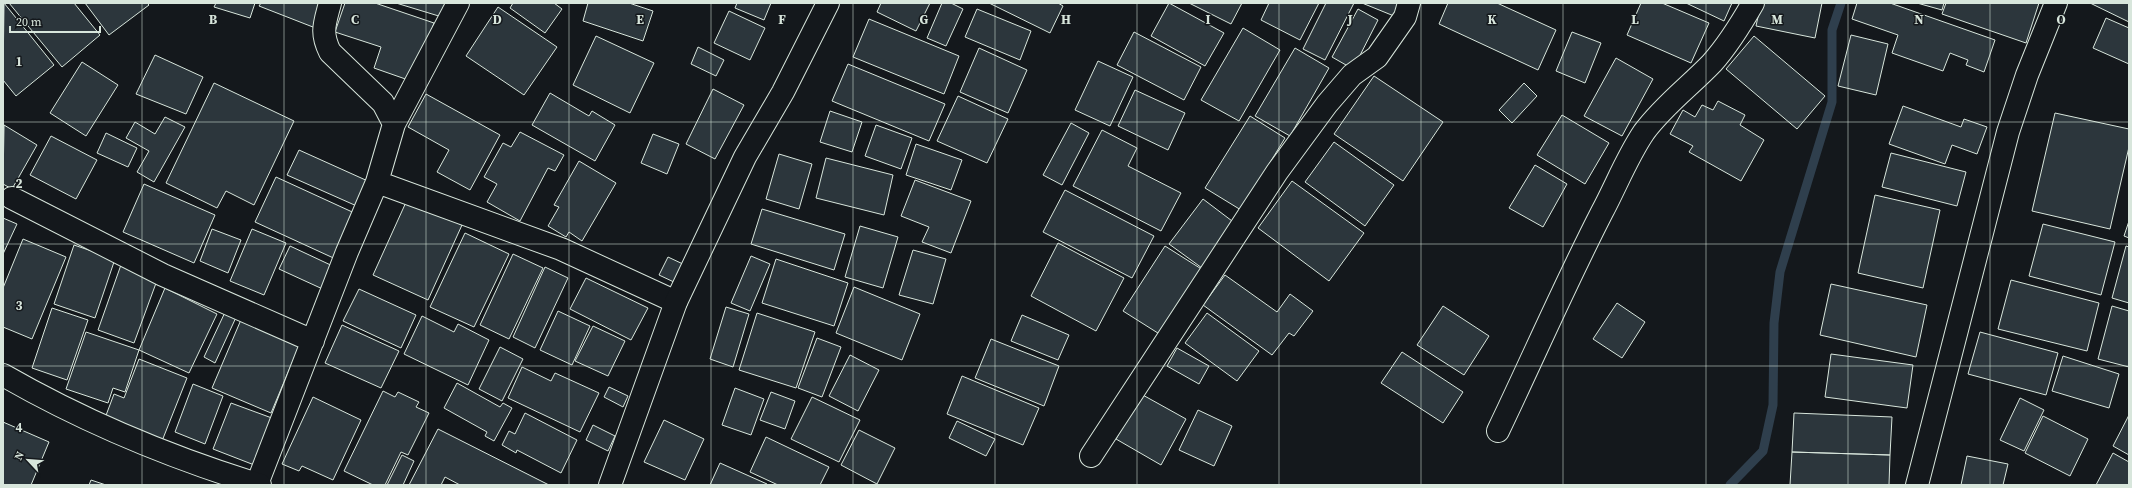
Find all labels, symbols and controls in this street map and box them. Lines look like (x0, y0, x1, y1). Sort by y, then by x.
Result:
scale bar (10, 8, 100, 34)
text: B (209, 11, 218, 28)
text: C (351, 11, 359, 28)
text: D (492, 11, 502, 28)
text: E (636, 11, 644, 28)
text: F (778, 11, 786, 28)
text: G (920, 11, 929, 28)
text: H (1061, 11, 1071, 28)
text: I (1205, 11, 1211, 28)
text: J (1346, 11, 1353, 28)
text: K (1487, 11, 1497, 28)
text: L (1631, 11, 1639, 28)
text: M (1771, 11, 1783, 28)
text: N (1914, 11, 1924, 28)
text: O (2056, 11, 2066, 28)
text: 20 m (16, 14, 42, 30)
text: 1 (15, 53, 23, 70)
text: 2 (15, 175, 23, 192)
text: 3 (15, 297, 23, 314)
text: 4 (15, 419, 23, 436)
north arrow (8, 440, 48, 480)
text: N (11, 449, 28, 463)

